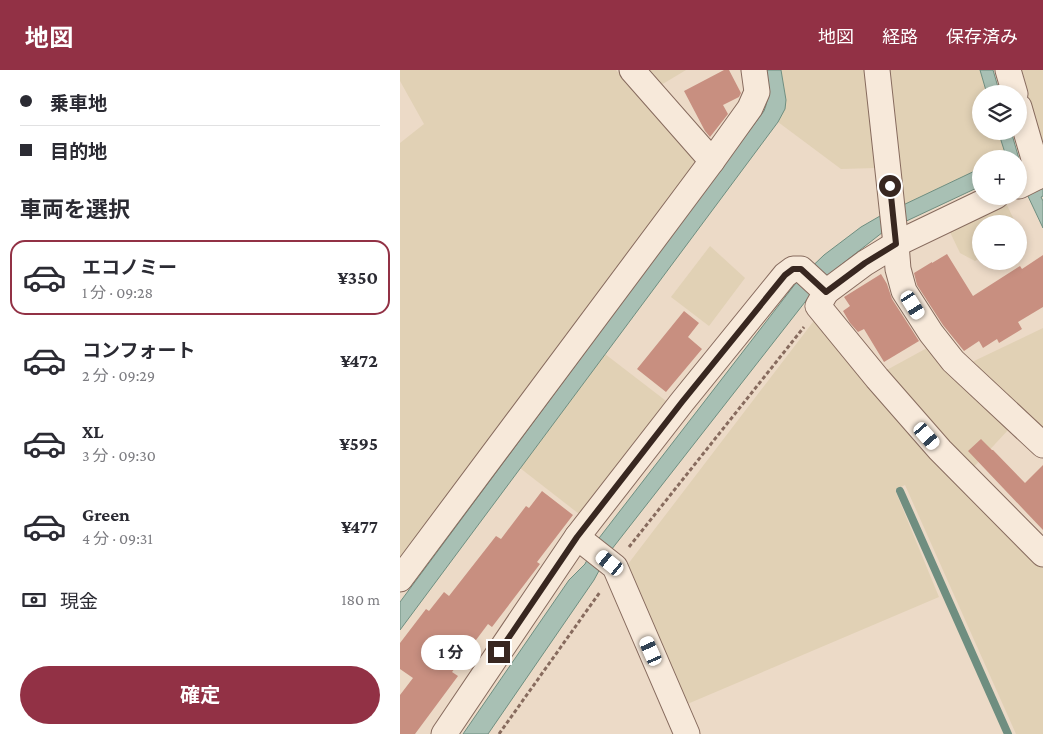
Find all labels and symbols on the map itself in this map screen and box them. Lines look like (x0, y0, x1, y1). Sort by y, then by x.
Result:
route start (879, 175, 901, 197)
car (898, 288, 927, 322)
car (911, 420, 942, 452)
car (593, 548, 626, 578)
callout: 1 分 (422, 634, 482, 670)
car (638, 634, 663, 668)
route end (488, 641, 510, 663)

